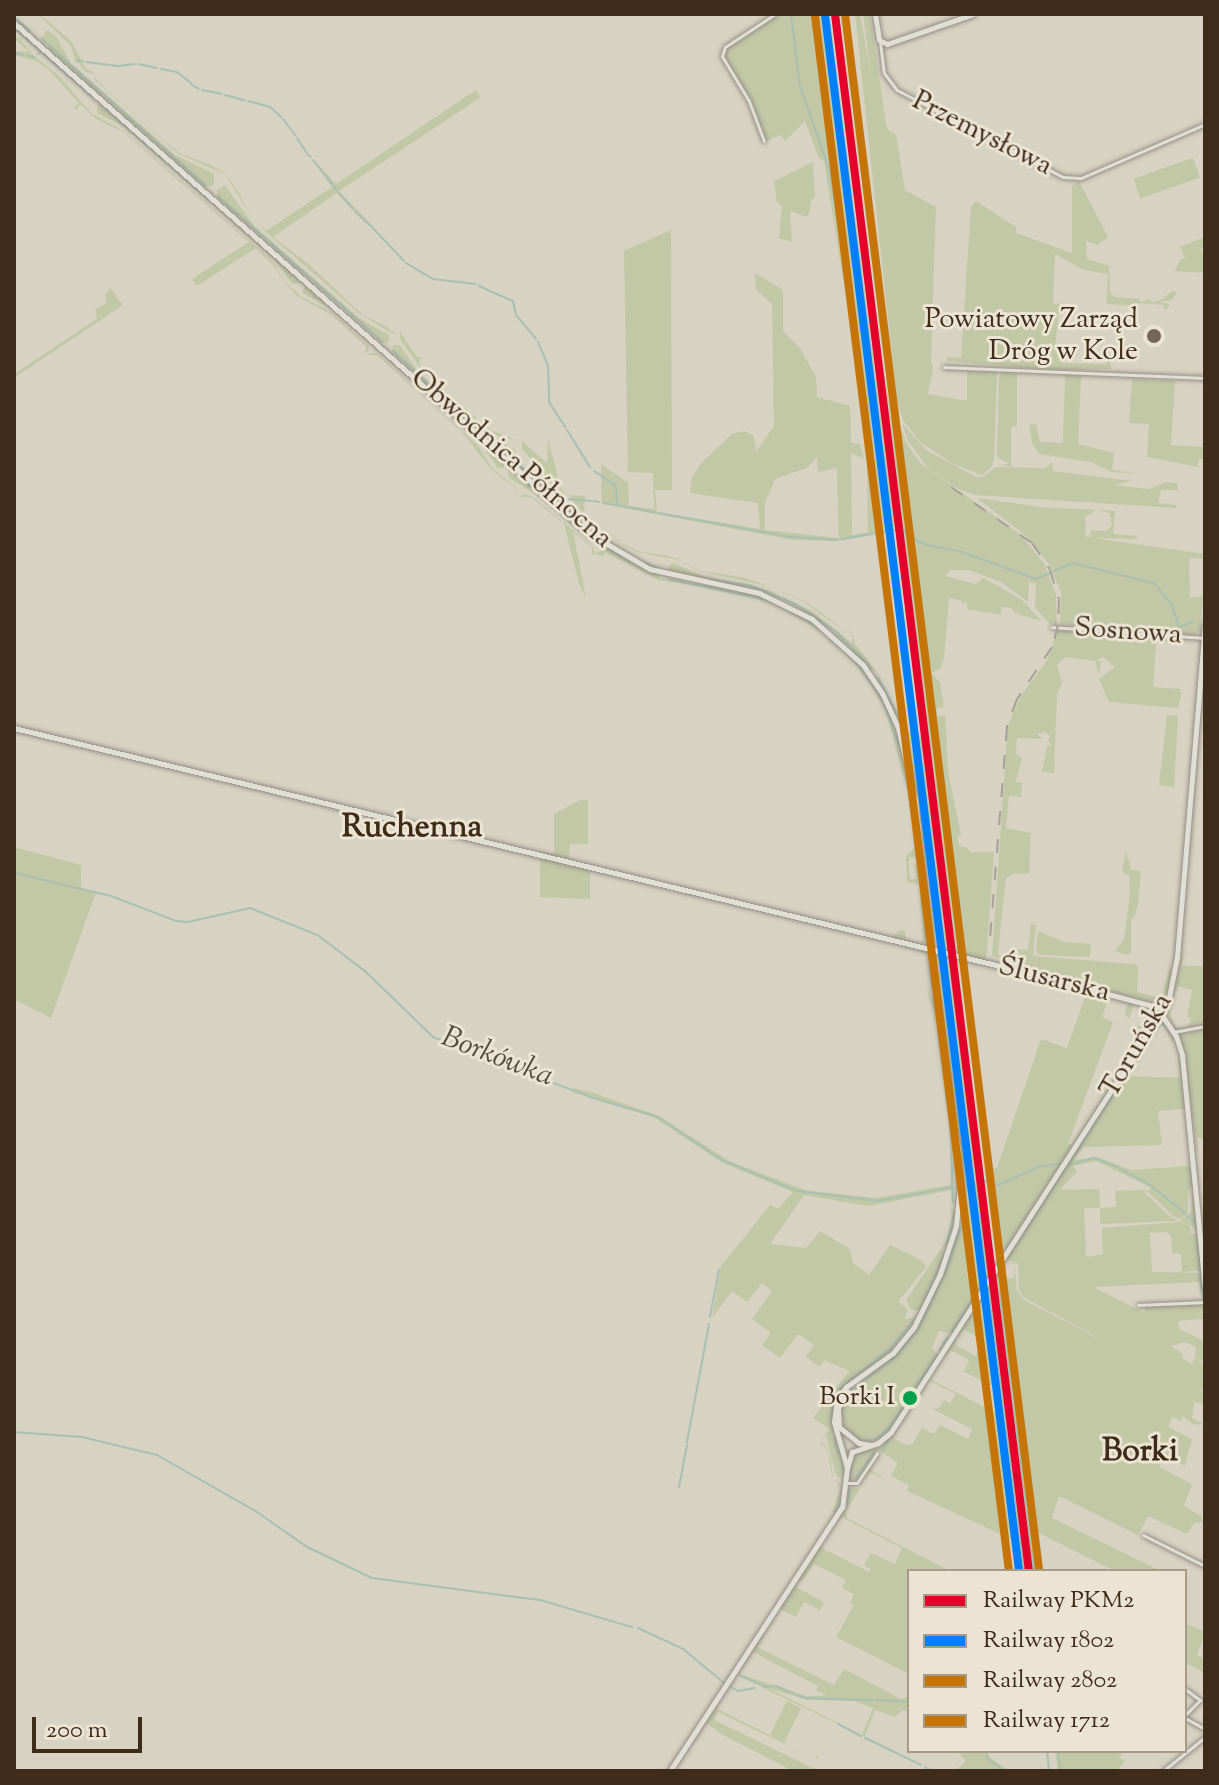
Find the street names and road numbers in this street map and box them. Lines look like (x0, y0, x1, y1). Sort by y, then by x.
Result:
street label: Przemysłowa (906, 84, 1058, 184)
street label: Obwodnica Północna (403, 362, 619, 556)
street label: Sosnowa (1073, 611, 1183, 653)
street label: Ślusarska (995, 950, 1113, 1010)
street label: Toruńska (1094, 988, 1180, 1104)

